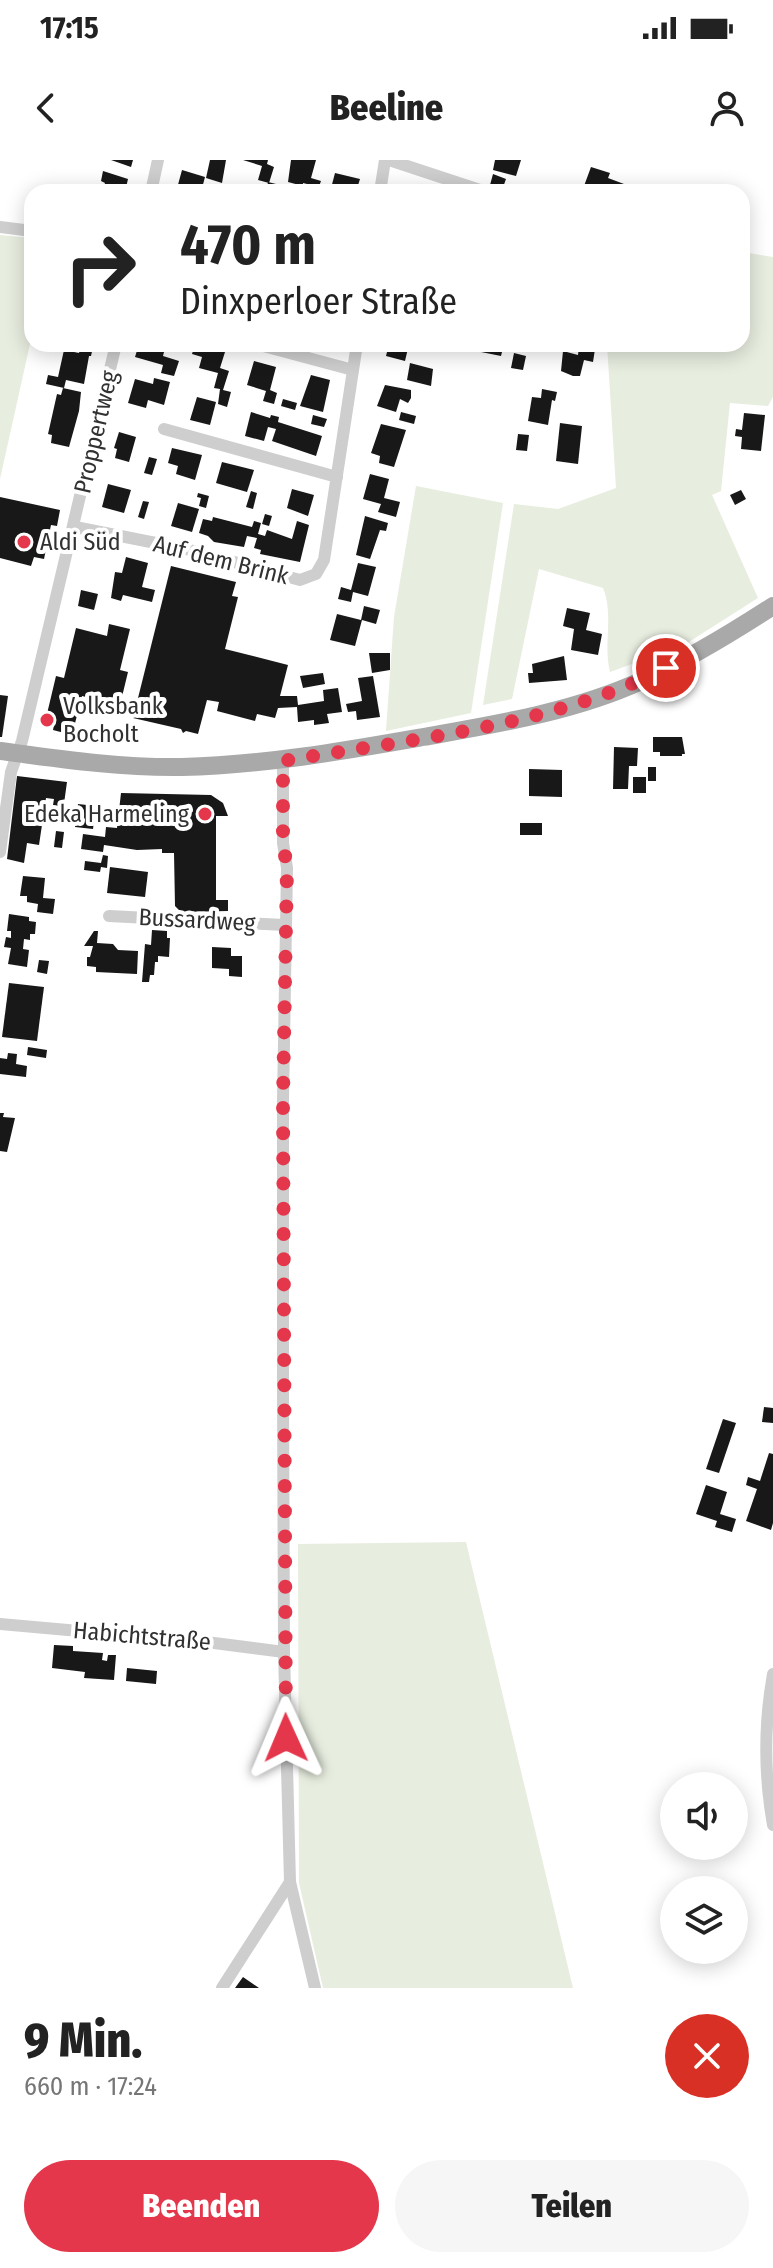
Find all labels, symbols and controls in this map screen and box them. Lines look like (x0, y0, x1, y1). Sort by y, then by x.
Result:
text: 17:15 (40, 10, 99, 46)
icon: back (24, 86, 68, 130)
text: Beeline (330, 86, 443, 130)
icon: person (705, 86, 749, 130)
text: 470 m (180, 212, 316, 279)
icon: right (48, 216, 152, 320)
text: Dinxperloer Straße (180, 280, 457, 324)
street label: Proppertweg (68, 367, 124, 496)
place label: Aldi Süd (40, 528, 121, 556)
street label: Auf dem Brink (150, 530, 292, 591)
marker: Aldi Süd (15, 533, 33, 551)
pin (632, 634, 700, 702)
icon: arrive (644, 646, 688, 690)
place label: Volksbank Bocholt (63, 692, 164, 748)
marker: Volksbank Bocholt (38, 711, 56, 729)
place label: Edeka Harmeling (24, 800, 190, 828)
marker: Edeka Harmeling (196, 805, 214, 823)
street label: Bussardweg (138, 903, 257, 937)
street label: Habichtstraße (72, 1616, 212, 1656)
position arrow (244, 1696, 328, 1780)
map controls (660, 1772, 748, 1964)
button: sound (660, 1772, 748, 1860)
button: layers (660, 1876, 748, 1964)
text: 9 Min. (24, 2012, 142, 2070)
button: close (665, 2014, 749, 2098)
text: 660 m · 17:24 (24, 2071, 157, 2102)
button: Beenden (24, 2160, 379, 2252)
button: Teilen (395, 2160, 749, 2252)

